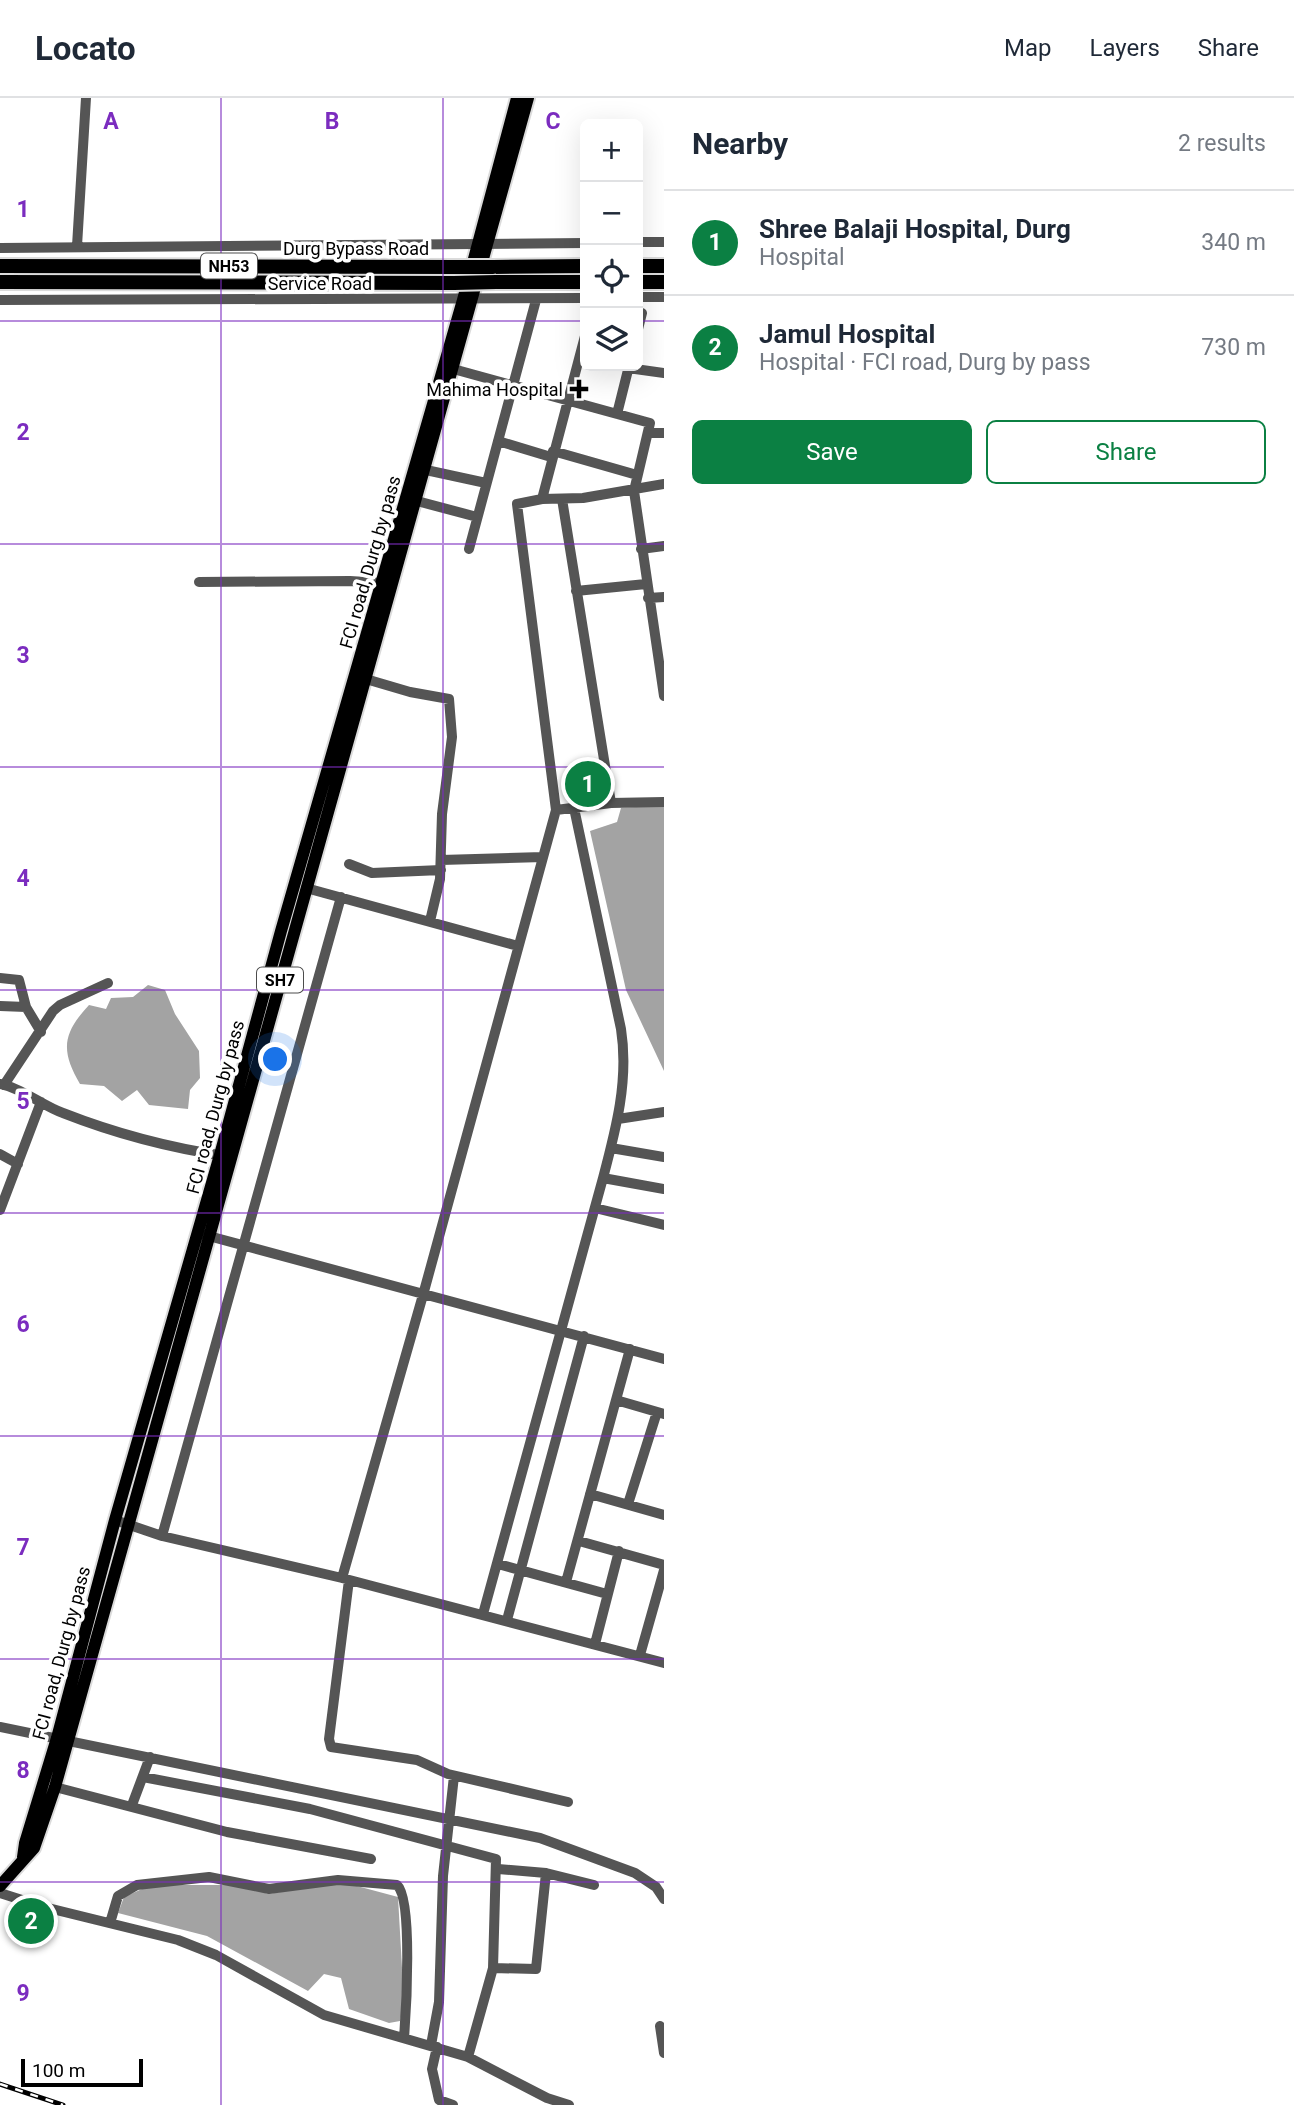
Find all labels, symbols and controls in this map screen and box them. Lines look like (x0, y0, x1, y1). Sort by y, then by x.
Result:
text: Locato (35, 29, 136, 68)
text: Map (1004, 34, 1052, 62)
text: Layers (1090, 34, 1160, 62)
text: Share (1198, 34, 1259, 62)
text: A (103, 108, 119, 135)
text: B (325, 108, 339, 135)
text: C (545, 108, 561, 135)
map controls (580, 119, 643, 371)
button: + (580, 119, 643, 182)
text: Nearby (692, 126, 788, 161)
text: 2 results (1178, 130, 1266, 157)
button: − (580, 182, 643, 245)
text: 1 (16, 196, 30, 223)
text: Shree Balaji Hospital, Durg (759, 214, 1071, 244)
text: 1 (708, 229, 722, 256)
text: 340 m (1201, 229, 1266, 256)
street label: Durg Bypass Road (283, 238, 429, 259)
text: Hospital (759, 244, 845, 271)
button: locate (580, 245, 643, 308)
road number: NH53 (201, 254, 257, 278)
street label: Service Road (268, 273, 372, 294)
button: layers (580, 308, 643, 371)
text: Jamul Hospital (759, 319, 935, 349)
text: 2 (708, 334, 722, 361)
text: 730 m (1201, 334, 1266, 361)
text: Hospital · FCI road, Durg by pass (759, 349, 1091, 376)
place label: Mahima Hospital (426, 379, 563, 400)
marker: Mahima Hospital (569, 379, 589, 399)
text: 2 (16, 419, 30, 446)
button: Save (692, 420, 972, 484)
button: Share (986, 420, 1266, 484)
street label: FCI road, Durg by pass (335, 473, 405, 651)
text: 3 (16, 642, 30, 669)
pin: 1 (565, 758, 611, 810)
text: 4 (16, 865, 30, 892)
road number: SH7 (257, 968, 303, 992)
street label: FCI road, Durg by pass (182, 1018, 248, 1196)
your location (258, 1042, 292, 1076)
text: 5 (16, 1088, 30, 1115)
text: 6 (16, 1311, 30, 1338)
text: 7 (16, 1534, 30, 1561)
street label: FCI road, Durg by pass (28, 1564, 94, 1742)
text: 8 (16, 1757, 30, 1784)
pin: 2 (8, 1895, 54, 1947)
text: 9 (16, 1980, 30, 2007)
scale bar (21, 2056, 144, 2088)
text: 100 m (32, 2059, 85, 2082)

